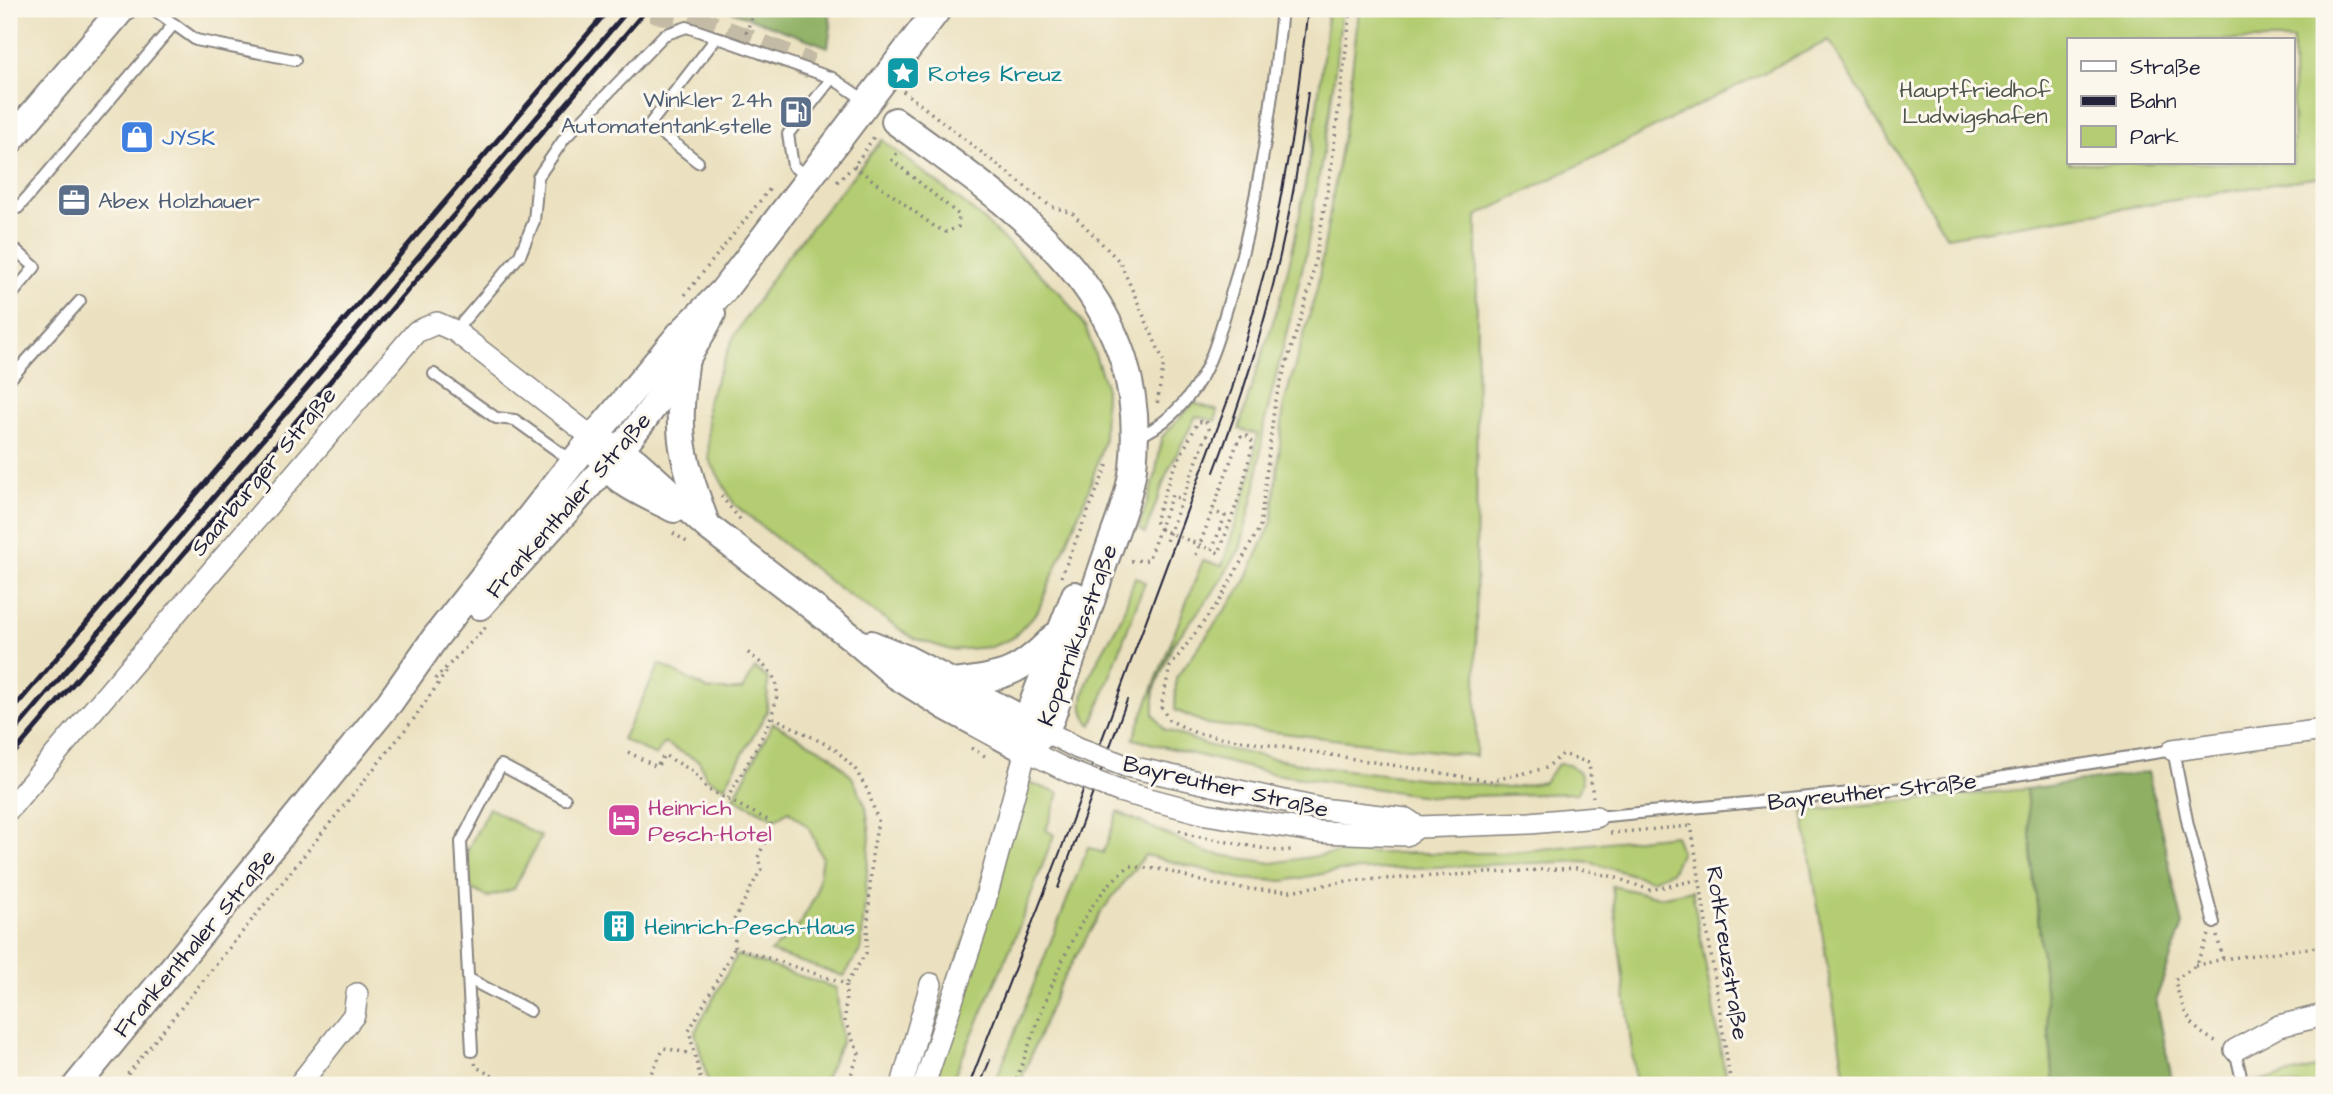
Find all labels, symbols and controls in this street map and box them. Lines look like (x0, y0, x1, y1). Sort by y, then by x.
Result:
legend (2067, 38, 2294, 164)
text: Straße (2130, 53, 2201, 82)
place icon: Rotes Kreuz (884, 54, 922, 92)
place label: Rotes Kreuz (928, 58, 1063, 90)
park label: Hauptfriedhof Ludwigshafen (1899, 74, 2051, 133)
place label: Winkler 24h Automatentankstelle (561, 84, 773, 142)
text: Bahn (2130, 87, 2177, 116)
fuel station icon: Winkler 24h Automatentankstelle (777, 93, 815, 131)
shop icon: JYSK (118, 118, 156, 156)
place label: JYSK (162, 122, 215, 154)
text: Park (2130, 123, 2179, 152)
office icon: Abex Holzhauer (55, 181, 93, 219)
place label: Abex Holzhauer (98, 185, 260, 217)
street label: Saarburger Straße (183, 380, 345, 564)
street label: Frankenthaler Straße (479, 406, 659, 606)
street label: Kopernikusstraße (1030, 540, 1126, 731)
street label: Bayreuther Straße (1120, 748, 1332, 827)
street label: Bayreuther Straße (1766, 765, 1978, 820)
place label: Heinrich Pesch-Hotel (648, 792, 772, 850)
hotel icon: Heinrich Pesch-Hotel (605, 801, 643, 839)
street label: Frankenthaler Straße (106, 842, 283, 1045)
street label: Rotkreuzstraße (1698, 864, 1757, 1042)
building icon: Heinrich-Pesch-Haus (600, 907, 638, 945)
place label: Heinrich-Pesch-Haus (644, 911, 855, 943)

